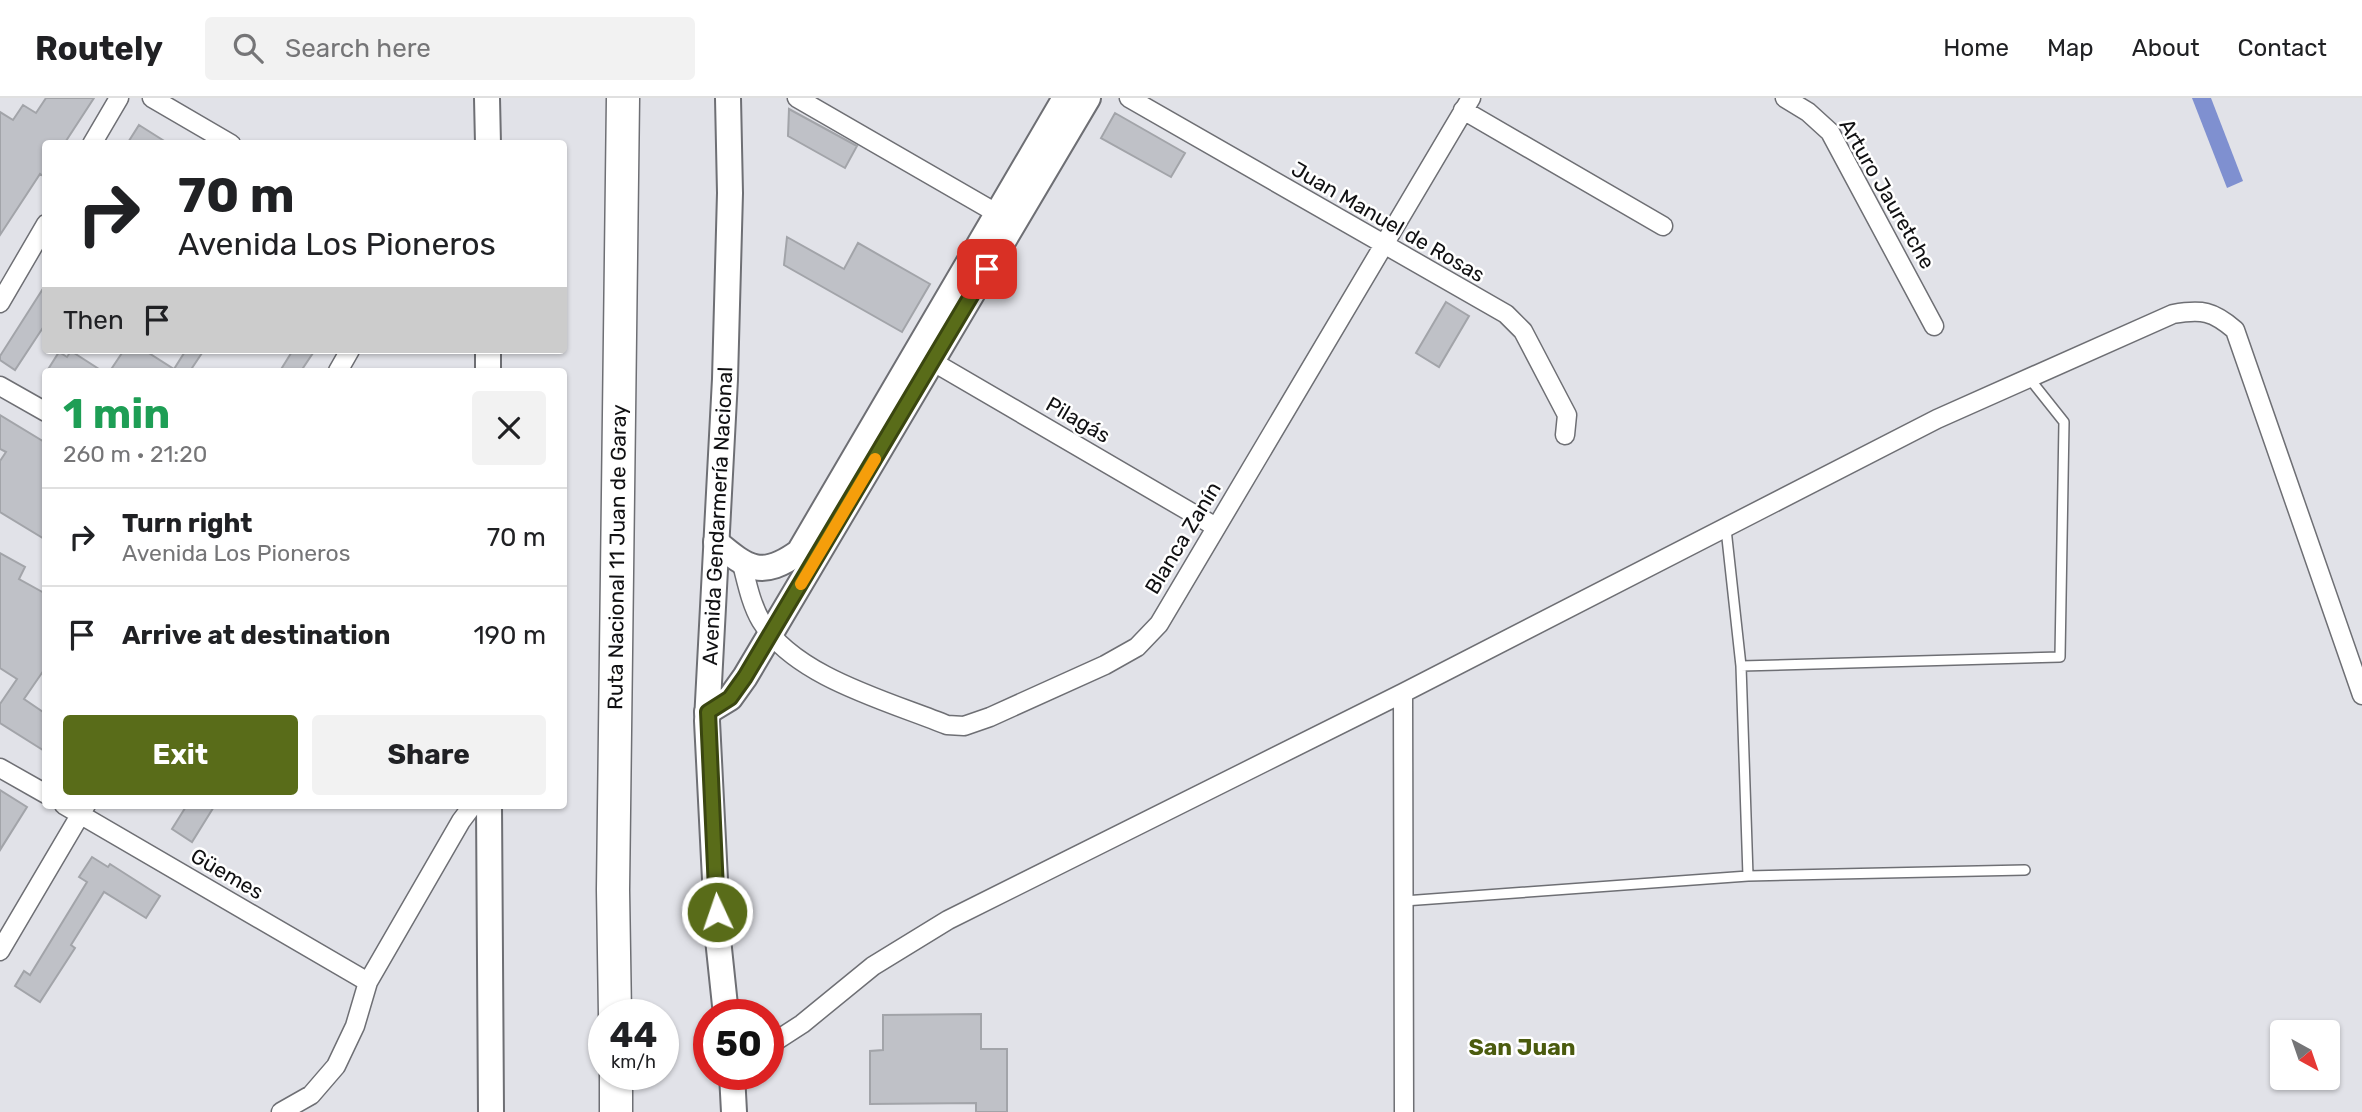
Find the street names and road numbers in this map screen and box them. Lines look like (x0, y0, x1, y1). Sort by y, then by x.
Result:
street label: Arturo Jauretche (1834, 114, 1941, 273)
street label: Juan Manuel de Rosas (1287, 156, 1489, 287)
street label: Avenida Gendarmería Nacional (697, 366, 737, 666)
street label: Pilagás (1042, 391, 1115, 448)
street label: Ruta Nacional 11 Juan de Garay (602, 404, 631, 710)
street label: Blanca Zanín (1139, 477, 1226, 598)
street label: Güemes (186, 843, 268, 904)

